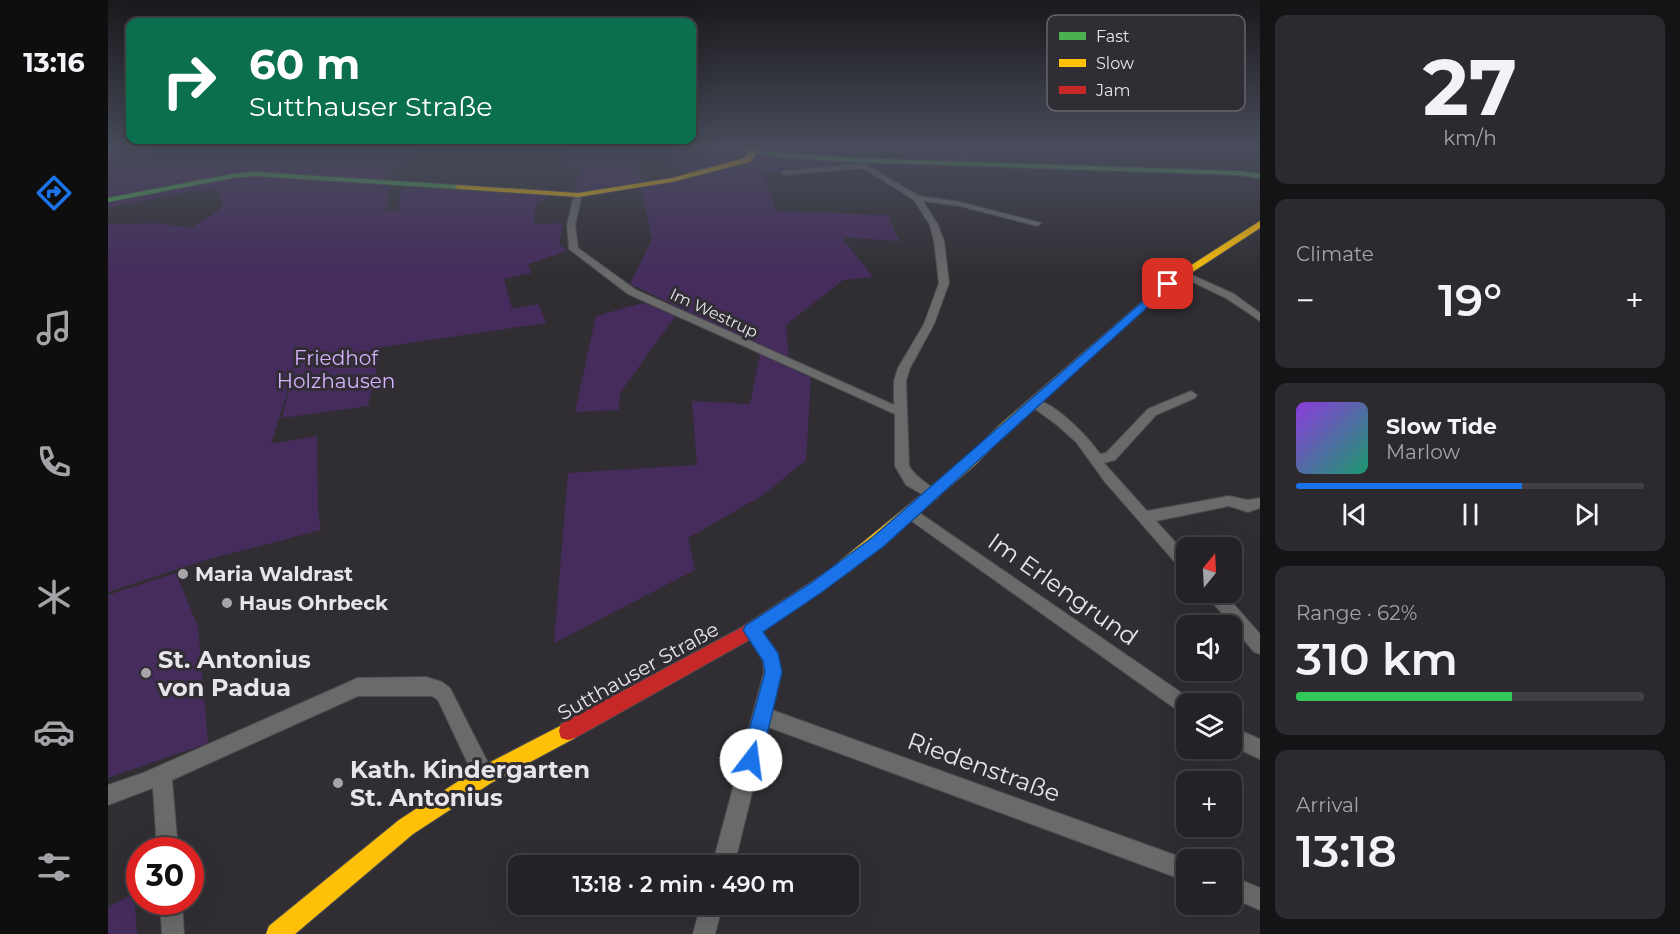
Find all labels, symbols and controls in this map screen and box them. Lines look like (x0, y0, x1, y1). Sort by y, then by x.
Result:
legend (1047, 15, 1245, 111)
text: Fast (1096, 27, 1130, 46)
text: 60 m (249, 38, 360, 90)
text: 27 (1423, 39, 1517, 135)
icon: right (150, 42, 228, 120)
text: 13:16 (23, 46, 85, 79)
text: Slow (1096, 54, 1134, 73)
text: Jam (1095, 81, 1130, 100)
text: Sutthauser Straße (249, 90, 493, 123)
text: km/h (1443, 126, 1497, 150)
icon: directions (33, 172, 75, 214)
text: Climate (1296, 242, 1374, 266)
pin (1142, 258, 1193, 309)
icon: arrive (1151, 267, 1184, 300)
text: 19° (1438, 272, 1502, 327)
text: − (1296, 280, 1315, 320)
text: + (1625, 280, 1644, 320)
street label: Im Westrup (667, 284, 761, 342)
icon: music (33, 307, 75, 349)
park label: Friedhof Holzhausen (277, 346, 395, 393)
text: Slow Tide (1386, 413, 1497, 440)
text: Marlow (1386, 440, 1460, 464)
icon: phone (33, 441, 75, 483)
icon: previous (1338, 498, 1371, 531)
icon: pause (1454, 498, 1487, 531)
icon: next (1570, 498, 1603, 531)
street label: Im Erlengrund (982, 527, 1144, 651)
north arrow (1176, 537, 1242, 603)
map controls (1176, 537, 1242, 915)
place label: Maria Waldrast (195, 562, 353, 586)
marker: Maria Waldrast (176, 567, 190, 581)
icon: climate (33, 576, 75, 618)
place label: Haus Ohrbeck (239, 591, 389, 615)
marker: Haus Ohrbeck (220, 596, 234, 610)
text: Range · 62% (1296, 601, 1417, 625)
button: sound (1176, 615, 1242, 681)
street label: Sutthauser Straße (553, 617, 723, 725)
text: 310 km (1296, 631, 1458, 686)
place label: St. Antonius von Padua (157, 645, 311, 702)
marker: St. Antonius von Padua (139, 666, 153, 680)
button: layers (1176, 693, 1242, 759)
icon: car (33, 711, 75, 753)
street label: Riedenstraße (904, 726, 1064, 808)
position arrow (719, 728, 783, 792)
place label: Kath. Kindergarten St. Antonius (350, 755, 590, 812)
button: + (1176, 771, 1242, 837)
marker: Kath. Kindergarten St. Antonius (331, 776, 345, 790)
text: Arrival (1296, 793, 1359, 817)
text: 13:18 (1296, 823, 1397, 878)
speed limit sign: 30 (126, 837, 204, 915)
icon: filters (33, 846, 75, 888)
button: − (1176, 849, 1242, 915)
text: 13:18 · 2 min · 490 m (572, 871, 795, 898)

